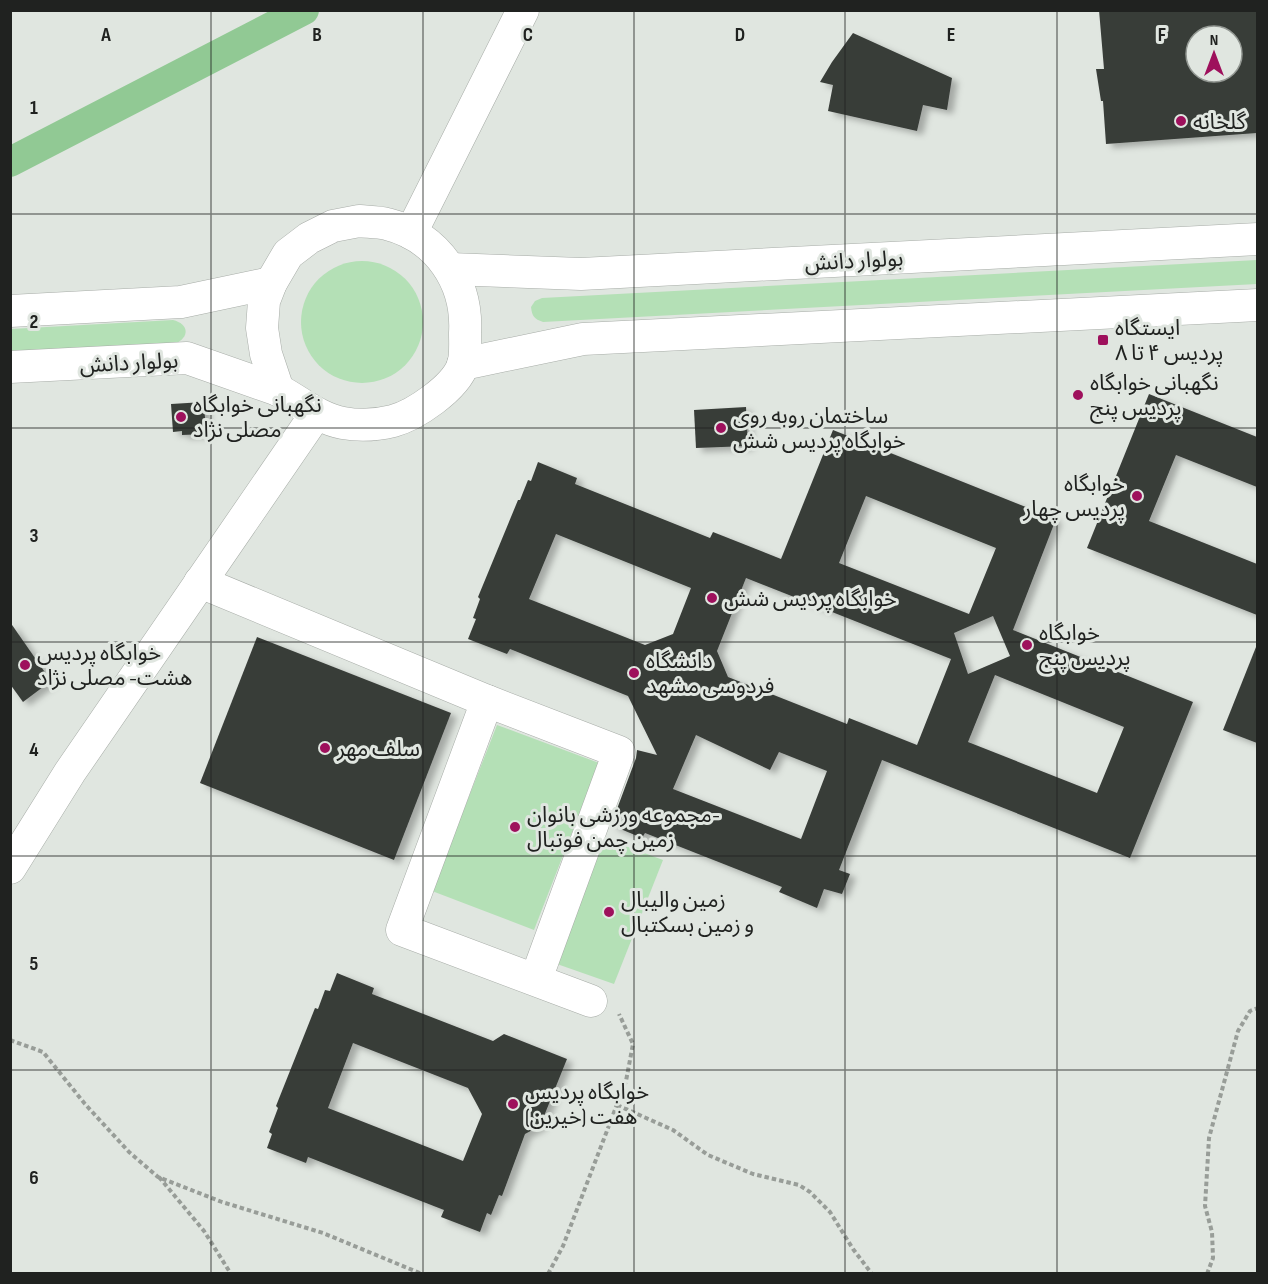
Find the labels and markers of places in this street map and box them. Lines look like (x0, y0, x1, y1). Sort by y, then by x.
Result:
place label: گلخانه (1193, 109, 1247, 136)
marker: گلخانه (1174, 114, 1188, 128)
place label: ایستگاه پردیس ۴ تا ۸ (1115, 315, 1223, 367)
marker: ایستگاه پردیس ۴ تا ۸ (1096, 333, 1110, 347)
place label: نگهبانی خوابگاه پردیس پنج (1090, 370, 1219, 424)
marker: نگهبانی خوابگاه پردیس پنج (1071, 388, 1085, 402)
place label: نگهبانی خوابگاه مصلی نژاد (193, 392, 322, 444)
place label: ساختمان روبه روی خوابگاه پردیس شش (733, 403, 906, 455)
marker: نگهبانی خوابگاه مصلی نژاد (174, 410, 188, 424)
marker: ساختمان روبه روی خوابگاه پردیس شش (714, 421, 728, 435)
place label: خوابگاه پردیس چهار (1022, 471, 1125, 523)
marker: خوابگاه پردیس چهار (1130, 489, 1144, 503)
place label: خوابگاه پردیس شش (724, 586, 897, 613)
marker: خوابگاه پردیس شش (705, 591, 719, 605)
place label: خوابگاه پردیس پنج (1039, 620, 1131, 674)
marker: خوابگاه پردیس پنج (1020, 638, 1034, 652)
place label: خوابگاه پردیس هشت- مصلی نژاد (37, 640, 193, 692)
place label: دانشگاه فردوسی مشهد (646, 648, 774, 700)
marker: خوابگاه پردیس هشت- مصلی نژاد (18, 658, 32, 672)
marker: دانشگاه فردوسی مشهد (627, 666, 641, 680)
place label: سلف مهر (336, 736, 420, 763)
marker: سلف مهر (318, 741, 332, 755)
place label: مجموعه ورزشی بانوان- زمین چمن فوتبال (527, 802, 720, 854)
marker: مجموعه ورزشی بانوان- زمین چمن فوتبال (508, 820, 522, 834)
place label: زمین والیبال و زمین بسکتبال (621, 887, 754, 939)
marker: زمین والیبال و زمین بسکتبال (602, 905, 616, 919)
place label: خوابگاه پردیس هفت (خیرین) (525, 1079, 649, 1131)
marker: خوابگاه پردیس هفت (خیرین) (506, 1097, 520, 1111)

